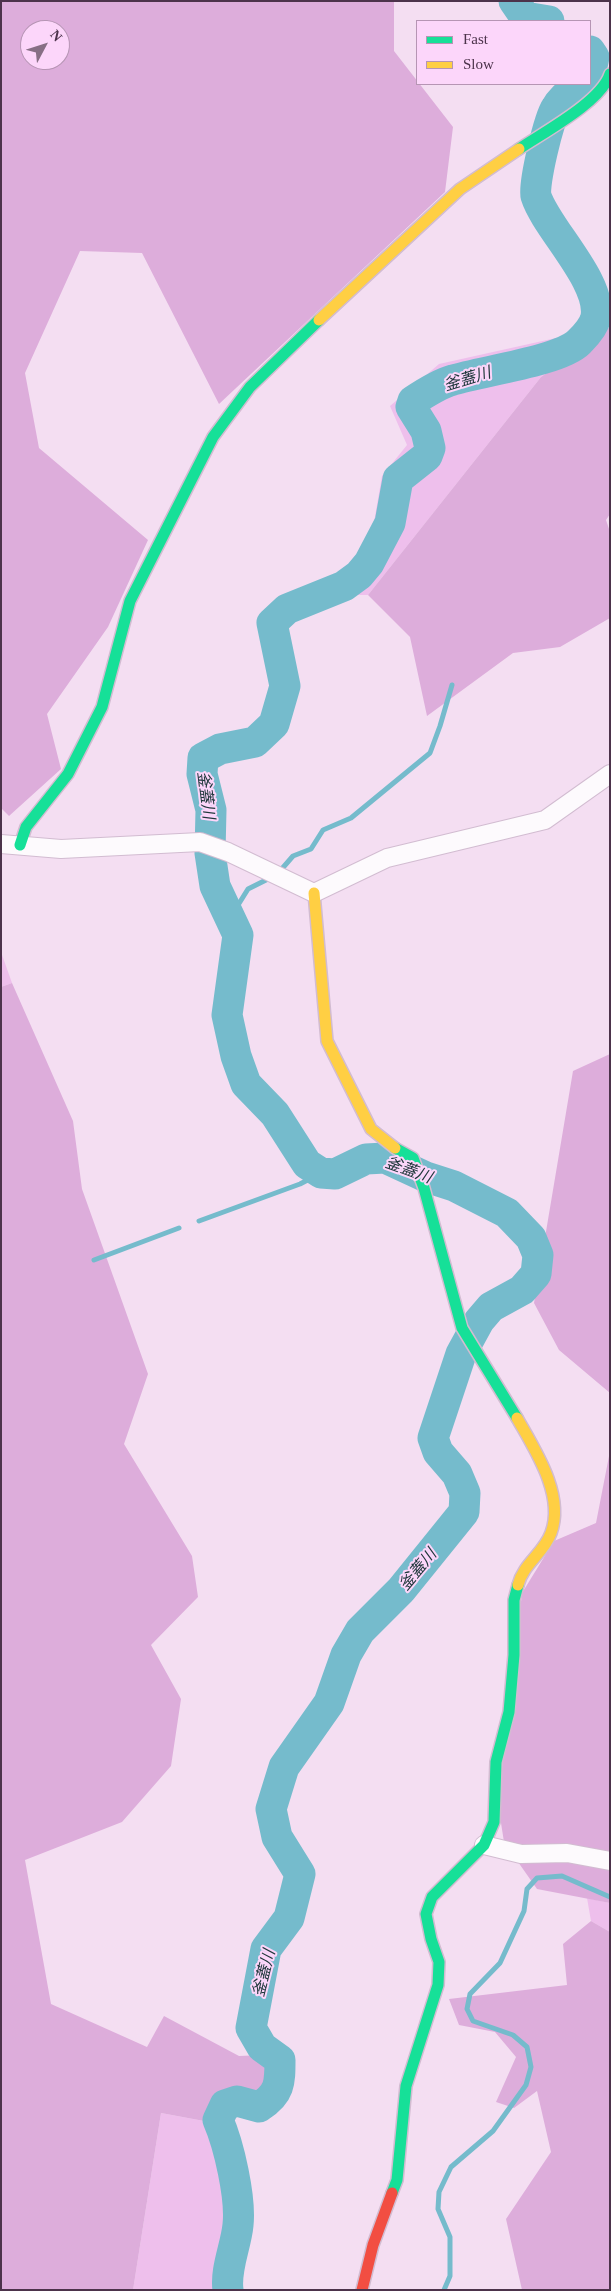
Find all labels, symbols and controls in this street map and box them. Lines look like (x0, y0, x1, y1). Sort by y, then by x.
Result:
north arrow (20, 20, 70, 70)
legend (416, 20, 591, 85)
text: N (47, 27, 65, 44)
text: Fast (463, 31, 488, 47)
text: Slow (463, 56, 494, 72)
water label: 釜蓋川 (441, 362, 493, 394)
water label: 釜蓋川 (195, 770, 219, 820)
water label: 釜蓋川 (383, 1152, 435, 1186)
water label: 釜蓋川 (394, 1544, 440, 1594)
water label: 釜蓋川 (248, 1947, 278, 1999)

